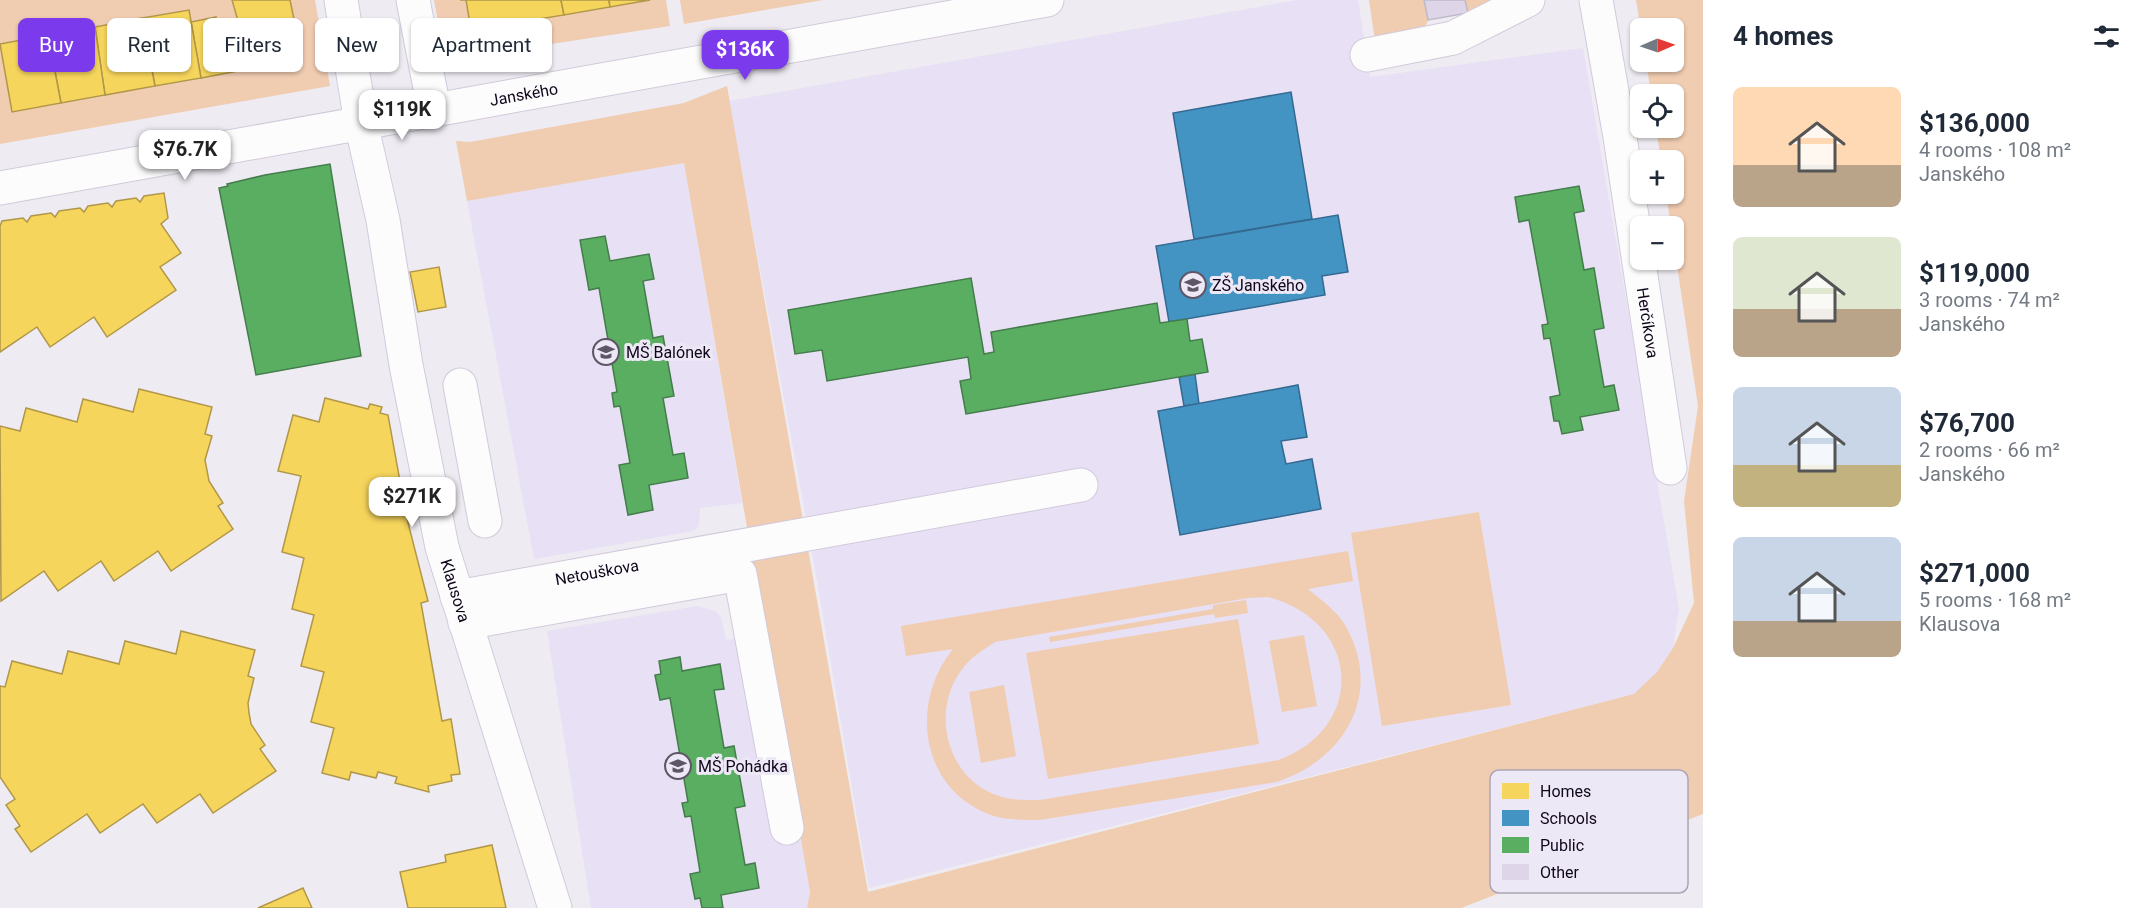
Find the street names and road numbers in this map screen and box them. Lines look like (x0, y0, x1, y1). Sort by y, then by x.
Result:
street label: Janského (488, 79, 559, 109)
street label: Herčíkova (1633, 286, 1663, 359)
street label: Netouškova (553, 555, 640, 589)
street label: Klausova (437, 557, 474, 624)

